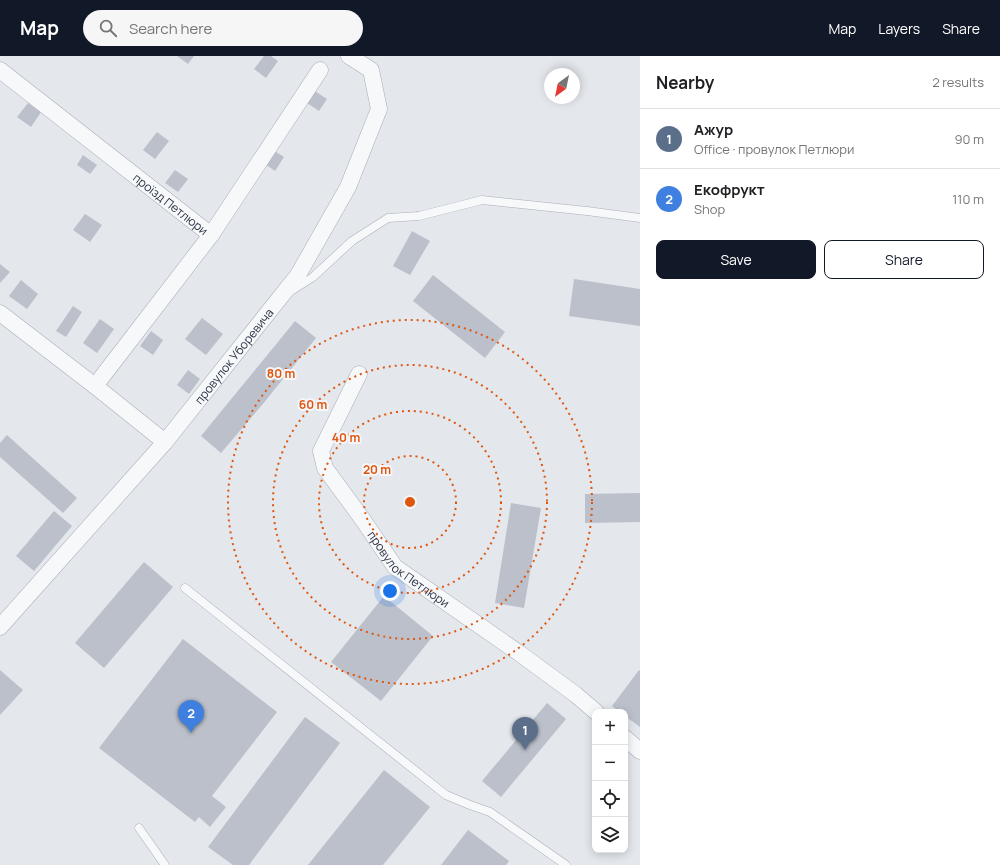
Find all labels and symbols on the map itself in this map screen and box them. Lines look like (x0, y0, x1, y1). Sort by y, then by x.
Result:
north arrow (544, 68, 580, 104)
street label: проїзд Петлюри (130, 169, 212, 238)
street label: провулок Уборевича (190, 304, 277, 407)
text: 80 m (267, 365, 295, 382)
text: 60 m (299, 396, 327, 413)
text: 40 m (332, 429, 360, 446)
text: 20 m (363, 461, 391, 478)
centre of rings (403, 495, 417, 509)
street label: провулок Петлюри (364, 527, 453, 611)
your location (380, 581, 400, 601)
pin: 2 (178, 700, 204, 733)
pin: 1 (512, 717, 538, 750)

